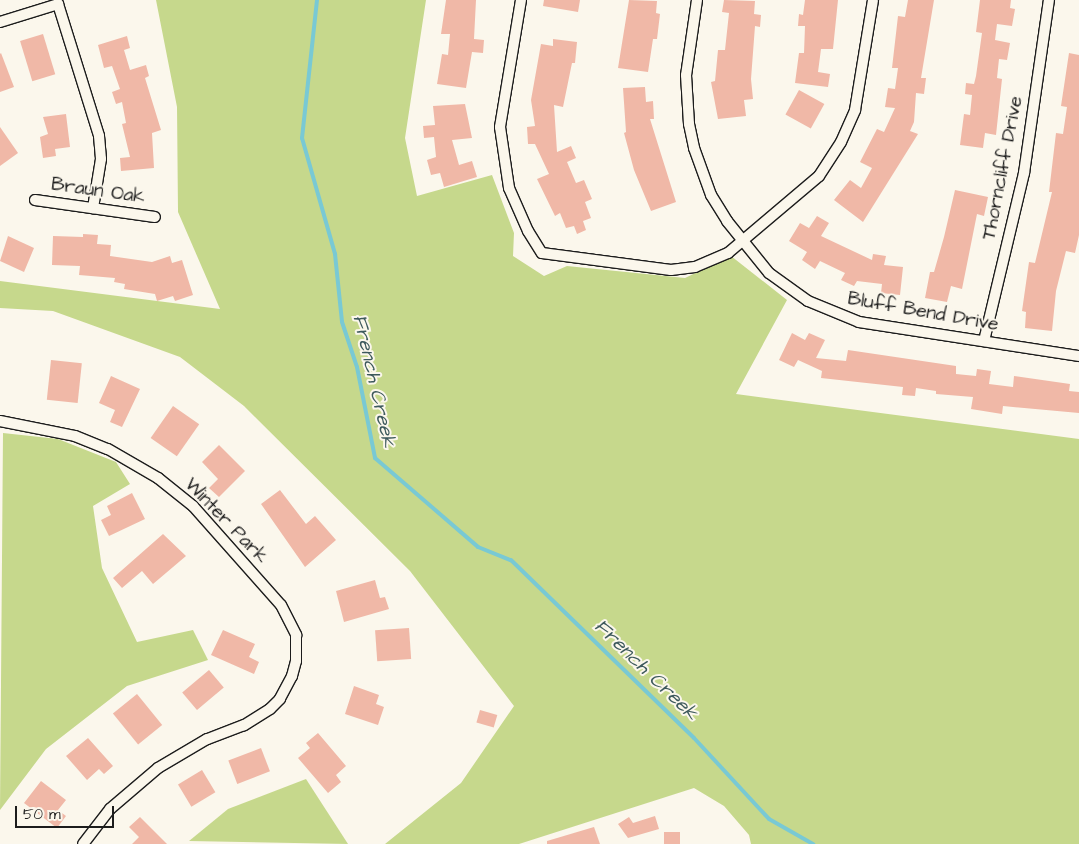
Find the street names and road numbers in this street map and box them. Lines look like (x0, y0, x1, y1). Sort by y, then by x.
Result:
street label: Thorncliff Drive (978, 94, 1028, 242)
street label: Braun Oak (50, 173, 146, 209)
street label: Bluff Bend Drive (846, 288, 1000, 336)
street label: Winter Park (180, 473, 272, 569)

